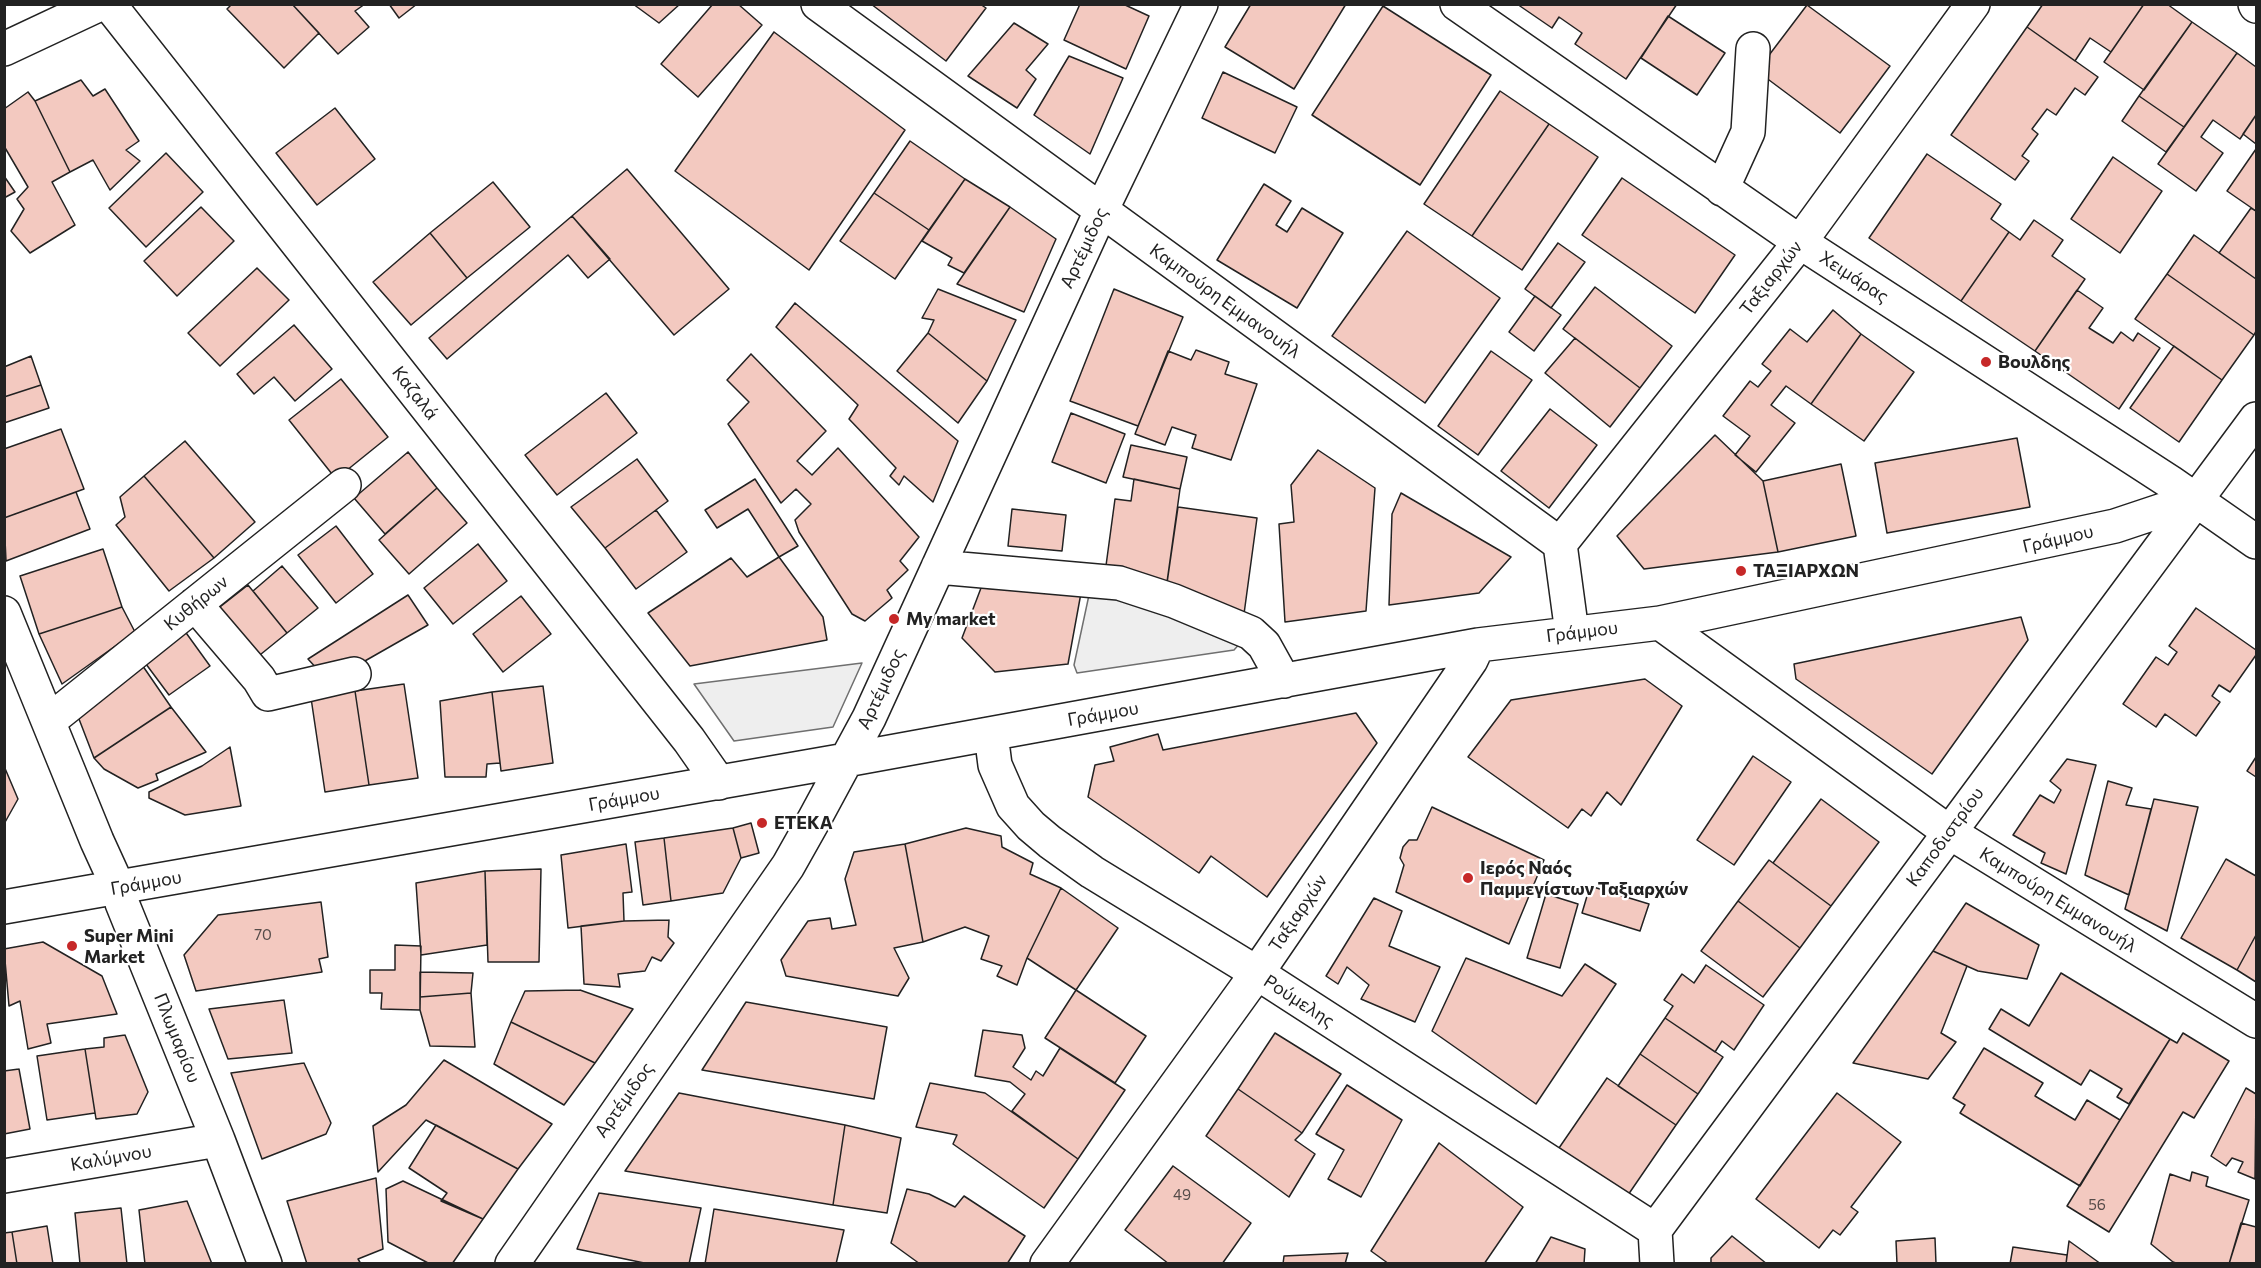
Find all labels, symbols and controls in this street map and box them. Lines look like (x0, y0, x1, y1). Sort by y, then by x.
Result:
street label: Αρτέμιδος (1056, 204, 1112, 292)
street label: Ταξιαρχών (1735, 236, 1807, 320)
street label: Καμπούρη Εμμανουήλ (1145, 239, 1305, 363)
street label: Χειμάρας (1815, 247, 1893, 307)
place label: Βουλδης (1998, 351, 2070, 373)
marker: Βουλδης (1979, 355, 1993, 369)
street label: Καζαλά (387, 362, 443, 424)
street label: Γράμμου (2021, 520, 2095, 558)
place label: ΤΑΞΙΑΡΧΩΝ (1753, 560, 1859, 582)
marker: ΤΑΞΙΑΡΧΩΝ (1734, 564, 1748, 578)
street label: Κυθήρων (160, 571, 232, 635)
place label: My market (906, 608, 996, 630)
marker: My market (887, 612, 901, 626)
street label: Γράμμου (1545, 617, 1619, 647)
street label: Αρτέμιδος (853, 645, 909, 733)
street label: Γράμμου (1066, 697, 1140, 731)
street label: Γράμμου (587, 782, 661, 816)
street label: Καποδιστρίου (1902, 783, 1988, 891)
place label: ΕΤΕΚΑ (774, 812, 833, 834)
marker: ΕΤΕΚΑ (755, 816, 769, 830)
street label: Καμπούρη Εμμανουήλ (1976, 843, 2140, 957)
place label: Ιερός Ναός Παμμεγίστων Ταξιαρχών (1480, 857, 1688, 900)
street label: Γράμμου (109, 866, 183, 900)
street label: Ταξιαρχών (1264, 870, 1332, 956)
marker: Ιερός Ναός Παμμεγίστων Ταξιαρχών (1461, 871, 1475, 885)
place label: Super Mini Market (84, 925, 174, 968)
house number: 70 (254, 926, 272, 944)
marker: Super Mini Market (65, 939, 79, 953)
street label: Ρούμελης (1260, 970, 1338, 1032)
street label: Πλωμαρίου (149, 990, 205, 1086)
street label: Αρτέμιδος (590, 1058, 658, 1142)
street label: Καλύμνου (69, 1140, 153, 1176)
house number: 49 (1173, 1186, 1191, 1204)
house number: 56 (2088, 1196, 2106, 1214)

